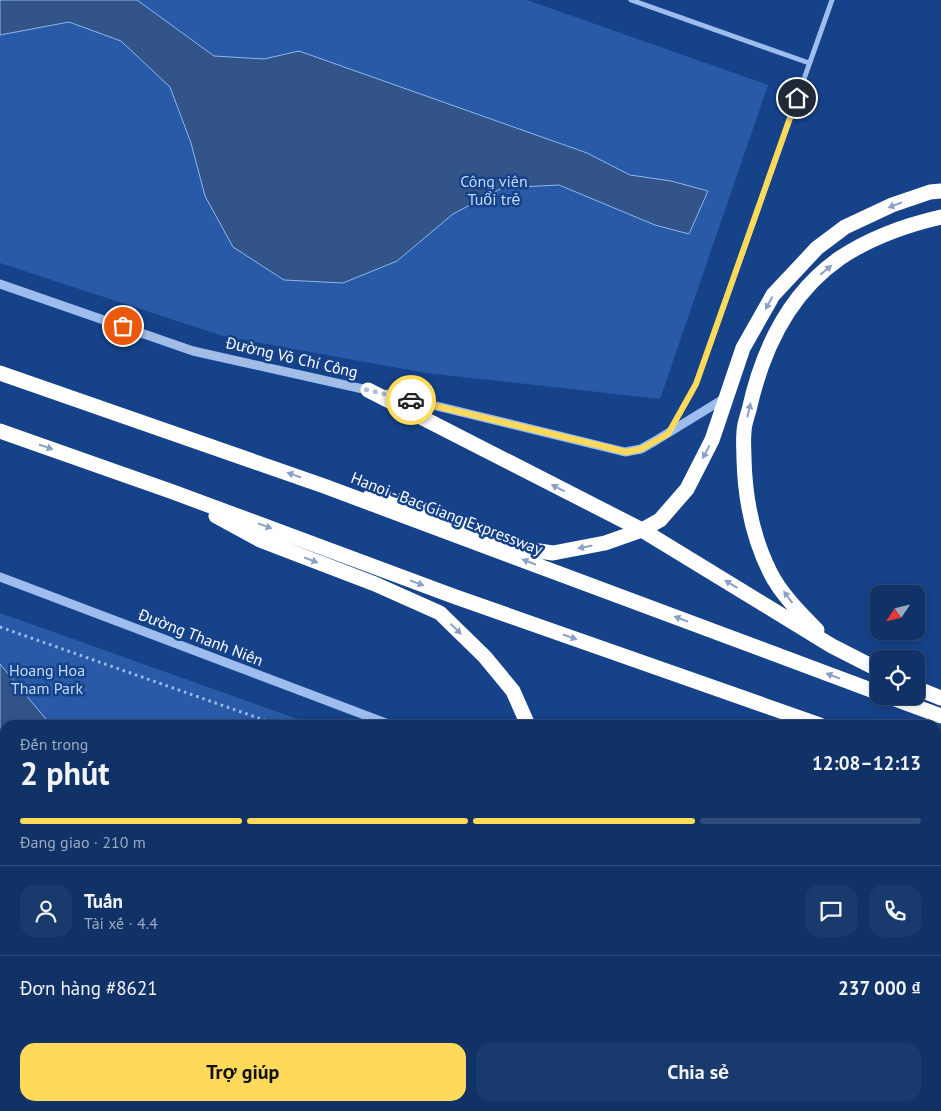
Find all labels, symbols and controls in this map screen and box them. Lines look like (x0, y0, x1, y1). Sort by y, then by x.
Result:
pin (776, 77, 818, 119)
icon: home (783, 84, 811, 112)
park label: Công viên Tuổi trẻ (460, 171, 528, 209)
one-way arrow (887, 201, 902, 209)
one-way arrow (819, 265, 832, 276)
one-way arrow (765, 295, 773, 310)
pin (102, 305, 144, 347)
icon: bag (109, 312, 137, 340)
street label: Đường Võ Chí Công (223, 332, 360, 382)
courier (386, 375, 436, 425)
icon: car (397, 386, 425, 414)
one-way arrow (745, 402, 753, 417)
one-way arrow (39, 444, 54, 452)
one-way arrow (702, 445, 710, 459)
street label: Hanoi - Bac Giang Expressway (348, 467, 546, 559)
one-way arrow (287, 471, 302, 478)
one-way arrow (551, 484, 566, 492)
one-way arrow (257, 523, 272, 530)
one-way arrow (577, 543, 593, 551)
one-way arrow (304, 556, 319, 564)
one-way arrow (521, 558, 536, 566)
one-way arrow (410, 579, 425, 587)
one-way arrow (724, 580, 737, 589)
north arrow (870, 585, 925, 640)
map controls (870, 585, 925, 705)
one-way arrow (783, 590, 793, 604)
street label: Đường Thanh Niên (135, 604, 266, 670)
one-way arrow (673, 615, 688, 623)
one-way arrow (450, 623, 462, 635)
one-way arrow (563, 633, 578, 641)
button: locate (870, 650, 925, 705)
park label: Hoang Hoa Tham Park (9, 660, 85, 698)
one-way arrow (825, 672, 840, 680)
text: Đến trong (20, 734, 88, 754)
text: 12:08–12:13 (812, 751, 921, 775)
text: 2 phút (20, 752, 109, 794)
text: Đang giao · 210 m (20, 832, 146, 852)
button: person (20, 885, 72, 937)
button: chat (805, 885, 857, 937)
button: phone (869, 885, 921, 937)
text: Tuấn (84, 889, 123, 913)
text: Tài xế · 4.4 (84, 913, 158, 933)
text: Đơn hàng #8621 (20, 976, 158, 1000)
text: 237 000 ₫ (838, 976, 921, 1000)
button: Trợ giúp (20, 1043, 466, 1101)
button: Chia sẻ (476, 1043, 921, 1101)

